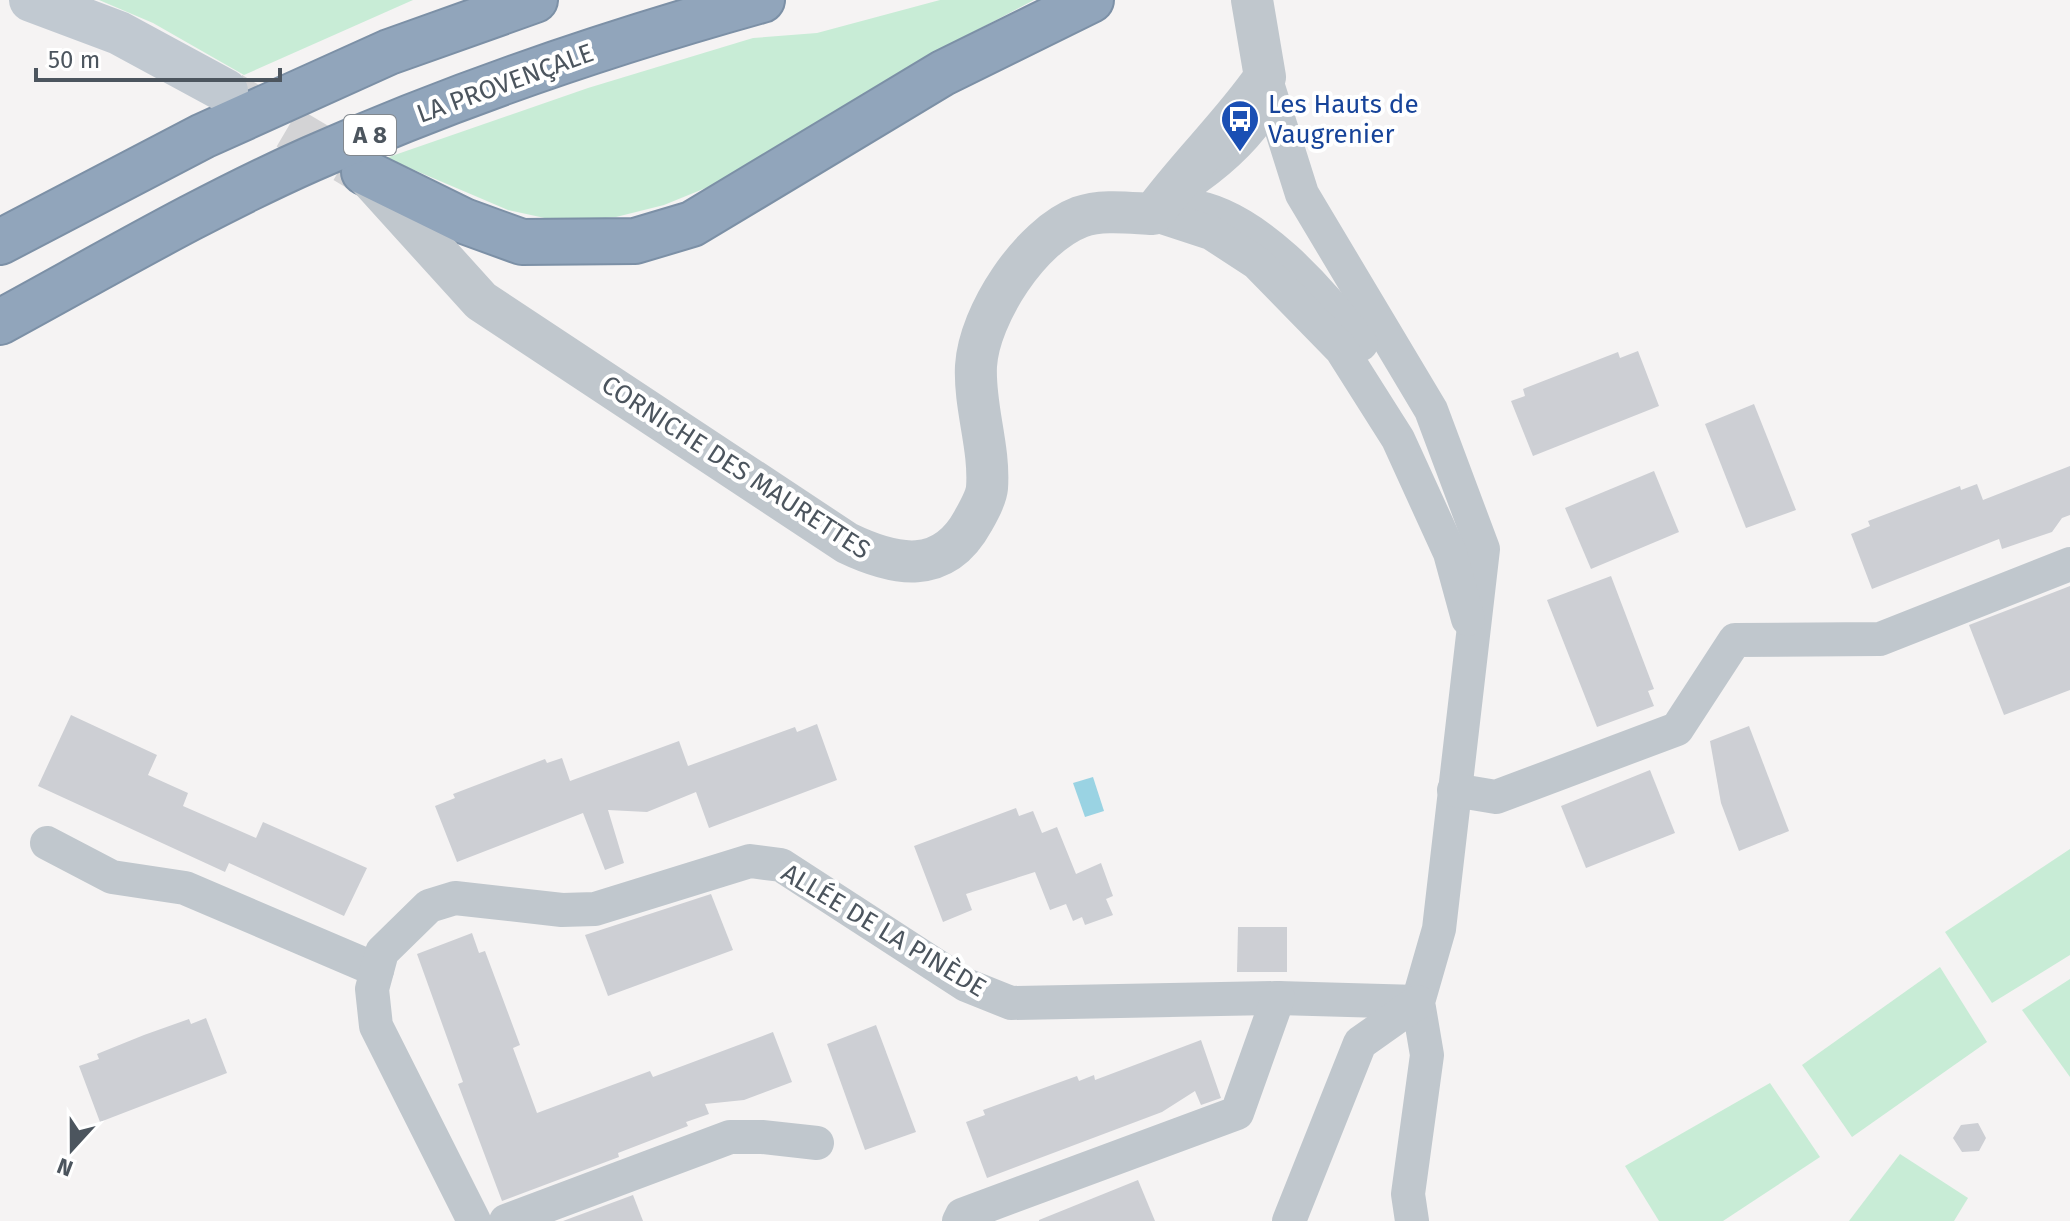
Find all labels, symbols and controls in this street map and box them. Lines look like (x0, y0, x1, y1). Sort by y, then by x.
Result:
scale bar (36, 32, 280, 82)
street label: LA PROVENÇALE (413, 37, 598, 130)
text: 50 m (48, 46, 100, 74)
place label: Les Hauts de Vaugrenier (1268, 89, 1419, 150)
bus stop icon: Les Hauts de Vaugrenier (1219, 98, 1261, 153)
road number: A 8 (344, 115, 396, 155)
street label: CORNICHE DES MAURETTES (596, 369, 876, 566)
street label: ALLÉE DE LA PINÈDE (776, 857, 992, 1004)
north arrow (32, 1109, 112, 1189)
text: N (53, 1152, 77, 1182)

